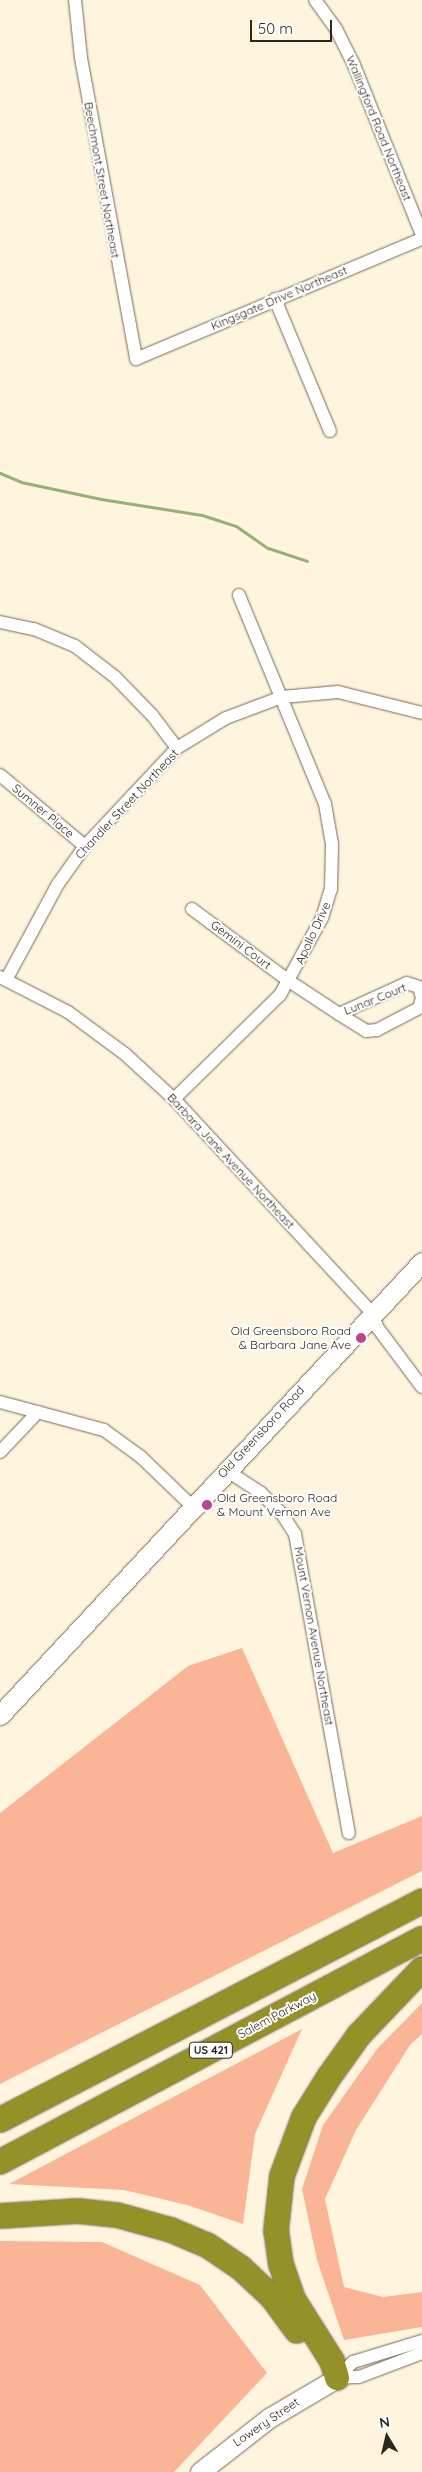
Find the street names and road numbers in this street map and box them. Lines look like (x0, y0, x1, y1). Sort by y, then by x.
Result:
street label: Wallingford Road Northeast (343, 53, 415, 203)
street label: Beechmont Street Northeast (81, 101, 123, 259)
street label: Kingsgate Drive Northeast (209, 263, 349, 333)
street label: Chandler Street Northeast (72, 746, 182, 862)
street label: Sumner Place (9, 781, 77, 841)
street label: Apollo Drive (292, 900, 334, 966)
street label: Gemini Court (208, 918, 274, 972)
street label: Lunar Court (342, 980, 408, 1018)
street label: Barbara Jane Avenue Northeast (164, 1090, 298, 1232)
street label: Old Greensboro Road (215, 1383, 307, 1481)
street label: Mount Vernon Avenue Northeast (291, 1545, 337, 1727)
street label: Salem Parkway (236, 1988, 318, 2042)
road number: US 421 (188, 2042, 234, 2058)
street label: Lowery Street (230, 2395, 302, 2449)

